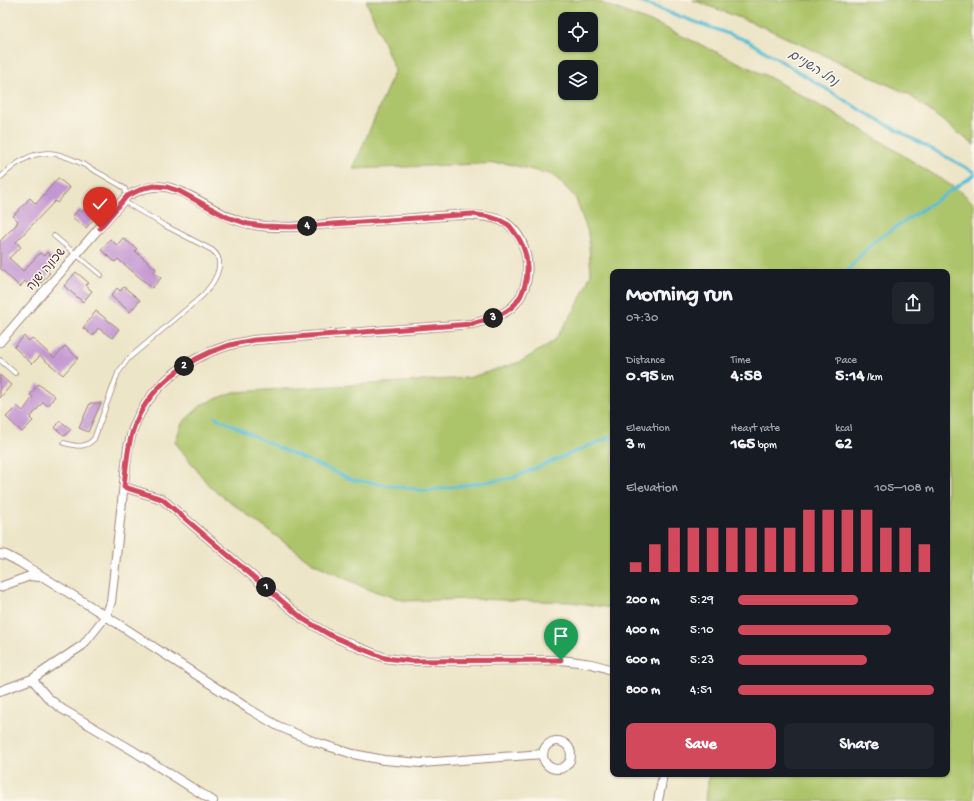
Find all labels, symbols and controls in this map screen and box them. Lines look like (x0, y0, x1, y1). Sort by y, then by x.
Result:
map controls (558, 12, 598, 100)
button: locate (558, 12, 598, 52)
water label: נחל השניים (785, 47, 842, 91)
button: layers (558, 60, 598, 100)
pin (83, 187, 117, 228)
icon: check (89, 193, 111, 215)
pin: 4 (297, 216, 317, 236)
text: 4 (304, 220, 310, 232)
street label: שכונה ישנה (25, 246, 69, 294)
button: share (892, 282, 934, 324)
text: Morning run (626, 283, 732, 309)
pin: 3 (483, 308, 503, 328)
text: 07:30 (626, 311, 658, 326)
text: 3 (490, 312, 496, 324)
text: Distance (626, 355, 665, 367)
text: Time (731, 355, 751, 367)
text: Pace (835, 355, 857, 367)
pin: 2 (174, 356, 194, 376)
text: 2 (181, 360, 187, 372)
text: 0.95 (626, 367, 658, 387)
text: 4:58 (731, 367, 762, 387)
text: 5:14 (835, 367, 865, 387)
text: km (658, 372, 674, 384)
text: /km (865, 372, 882, 384)
text: Elevation (626, 423, 670, 435)
text: Heart rate (731, 423, 780, 435)
text: kcal (835, 423, 853, 435)
text: 3 (626, 435, 635, 455)
text: 165 (731, 435, 755, 455)
text: 62 (835, 435, 852, 455)
text: m (635, 440, 645, 452)
text: bpm (755, 440, 777, 452)
text: Elevation (626, 481, 678, 496)
text: 105–108 m (875, 481, 934, 496)
pin: 1 (256, 577, 276, 597)
text: 1 (264, 581, 268, 593)
text: 200 m (626, 593, 659, 608)
text: 5:29 (690, 593, 714, 608)
pin (544, 619, 578, 660)
text: 400 m (626, 623, 659, 638)
text: 5:10 (690, 623, 714, 638)
icon: arrive (550, 625, 572, 647)
text: 600 m (626, 653, 660, 668)
text: 5:23 (690, 653, 714, 668)
text: 800 m (626, 683, 660, 698)
text: 4:51 (690, 683, 712, 698)
button: Save (626, 723, 776, 769)
button: Share (784, 723, 934, 769)

